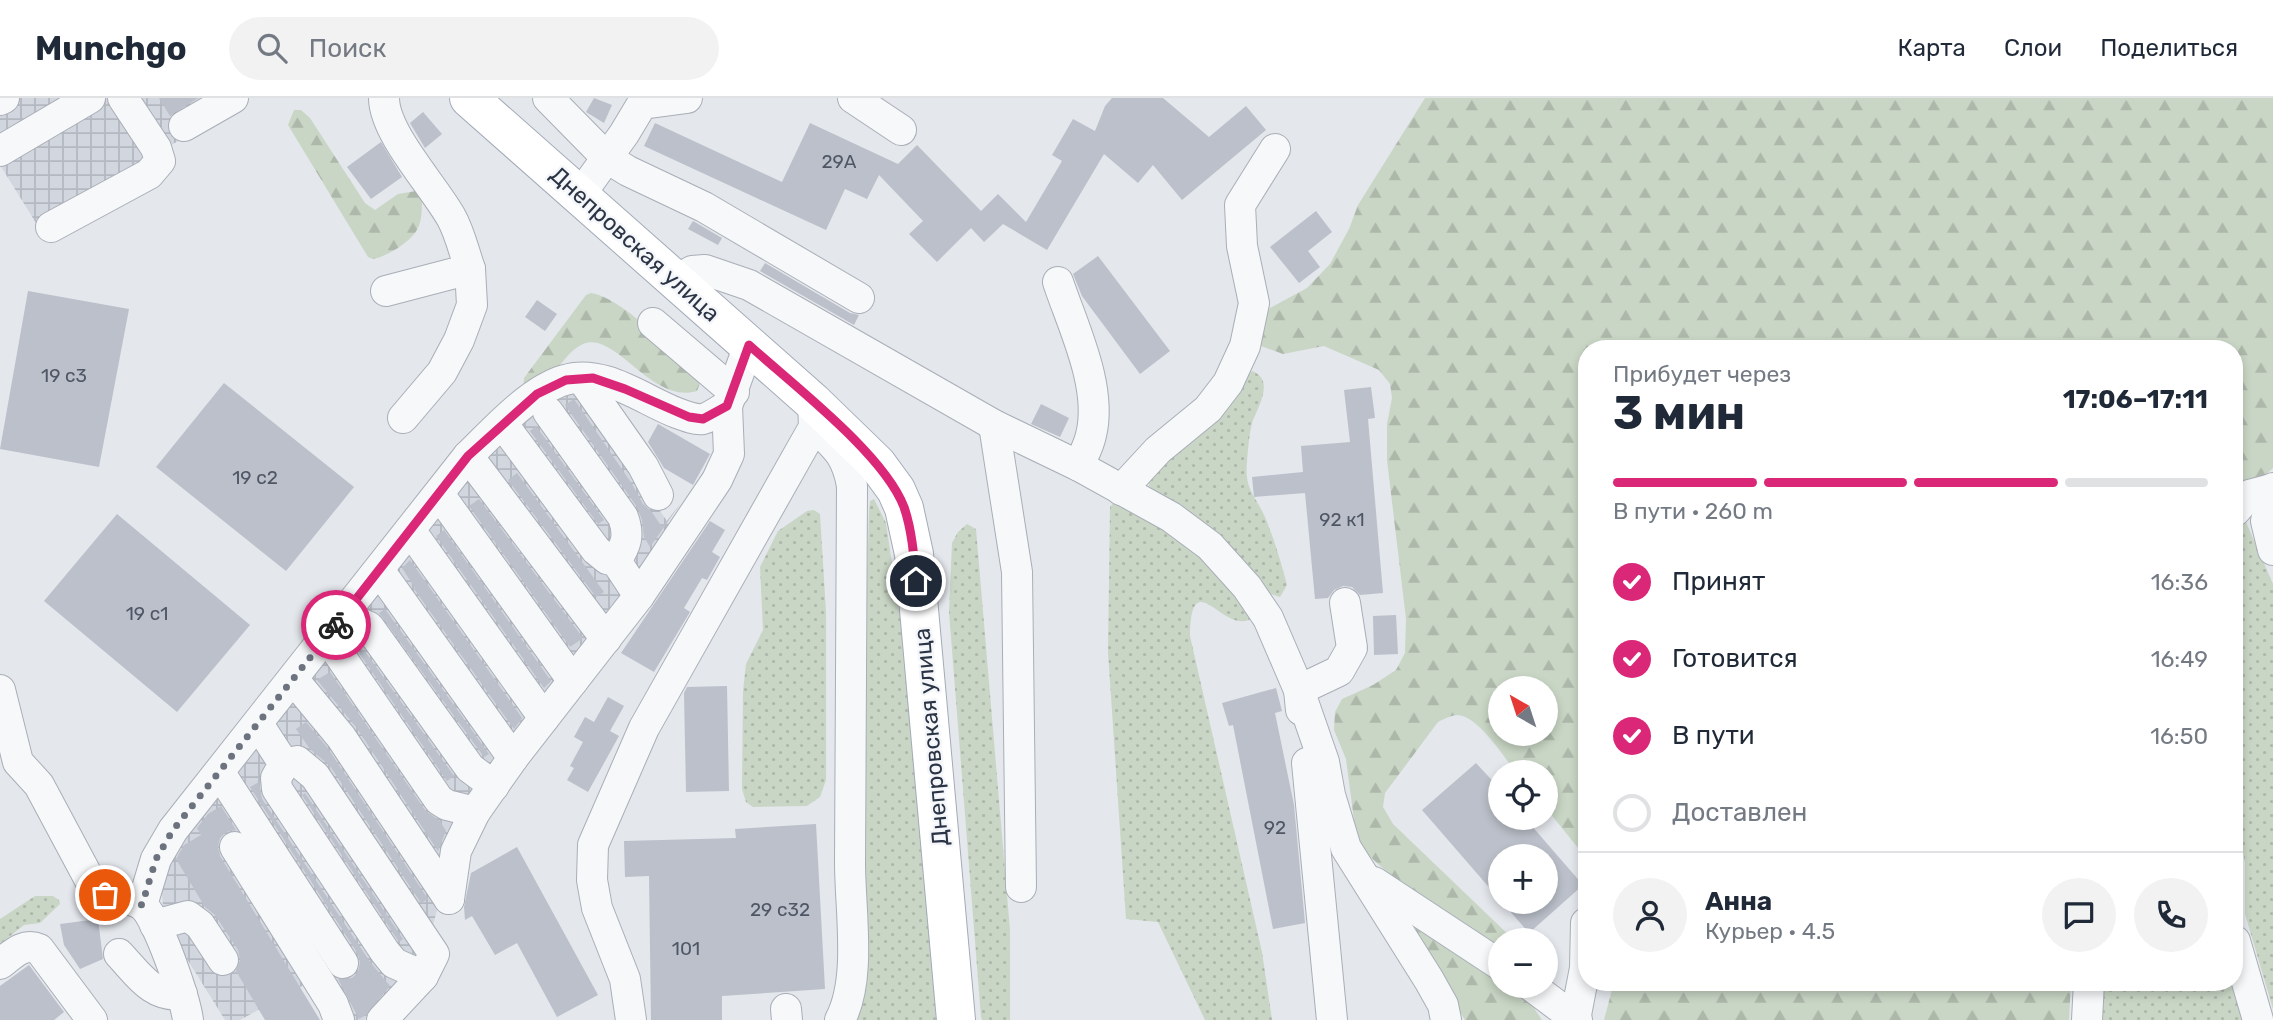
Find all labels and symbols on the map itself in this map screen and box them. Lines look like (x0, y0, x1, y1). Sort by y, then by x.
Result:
house number: 29А (821, 150, 857, 173)
street label: Днепровская улица (544, 160, 726, 328)
house number: 19 с3 (41, 364, 87, 387)
house number: 19 с2 (232, 466, 278, 489)
house number: 92 к1 (1319, 508, 1365, 531)
pin (886, 551, 946, 611)
courier (301, 590, 371, 660)
house number: 19 с1 (126, 602, 168, 625)
street label: Днепровская улица (908, 627, 954, 847)
north arrow (1488, 676, 1558, 746)
house number: 92 (1264, 816, 1286, 839)
pin (75, 865, 135, 925)
house number: 29 с32 (750, 898, 810, 921)
house number: 101 (672, 937, 700, 960)

